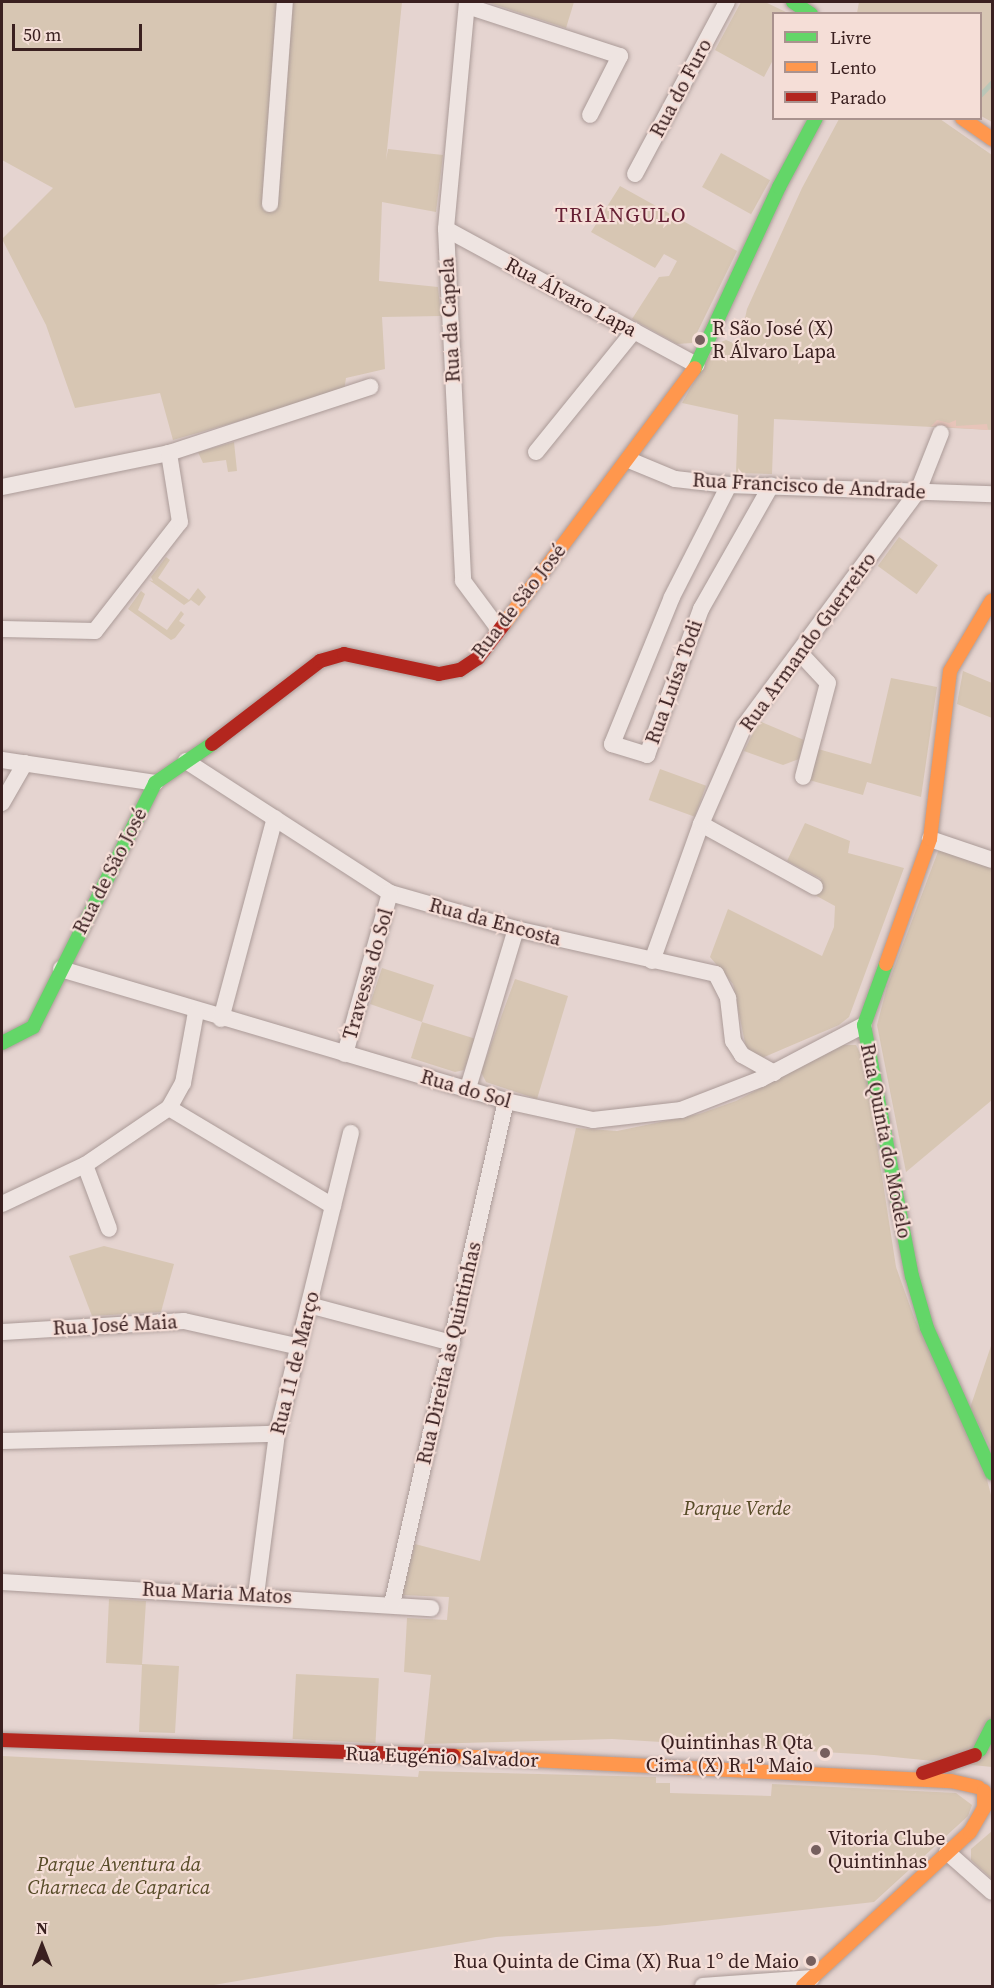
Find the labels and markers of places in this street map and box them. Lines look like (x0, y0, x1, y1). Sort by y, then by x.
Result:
place label: R São José (X) R Álvaro Lapa (712, 316, 836, 363)
marker: R São José (X) R Álvaro Lapa (693, 333, 707, 347)
place label: Quintinhas R Qta Cima (X) R 1º Maio (646, 1730, 813, 1777)
marker: Quintinhas R Qta Cima (X) R 1º Maio (818, 1746, 832, 1760)
place label: Vitoria Clube Quintinhas (828, 1826, 945, 1873)
marker: Vitoria Clube Quintinhas (809, 1843, 823, 1857)
place label: Rua Quinta de Cima (X) Rua 1º de Maio (453, 1949, 799, 1973)
marker: Rua Quinta de Cima (X) Rua 1º de Maio (804, 1954, 818, 1968)

